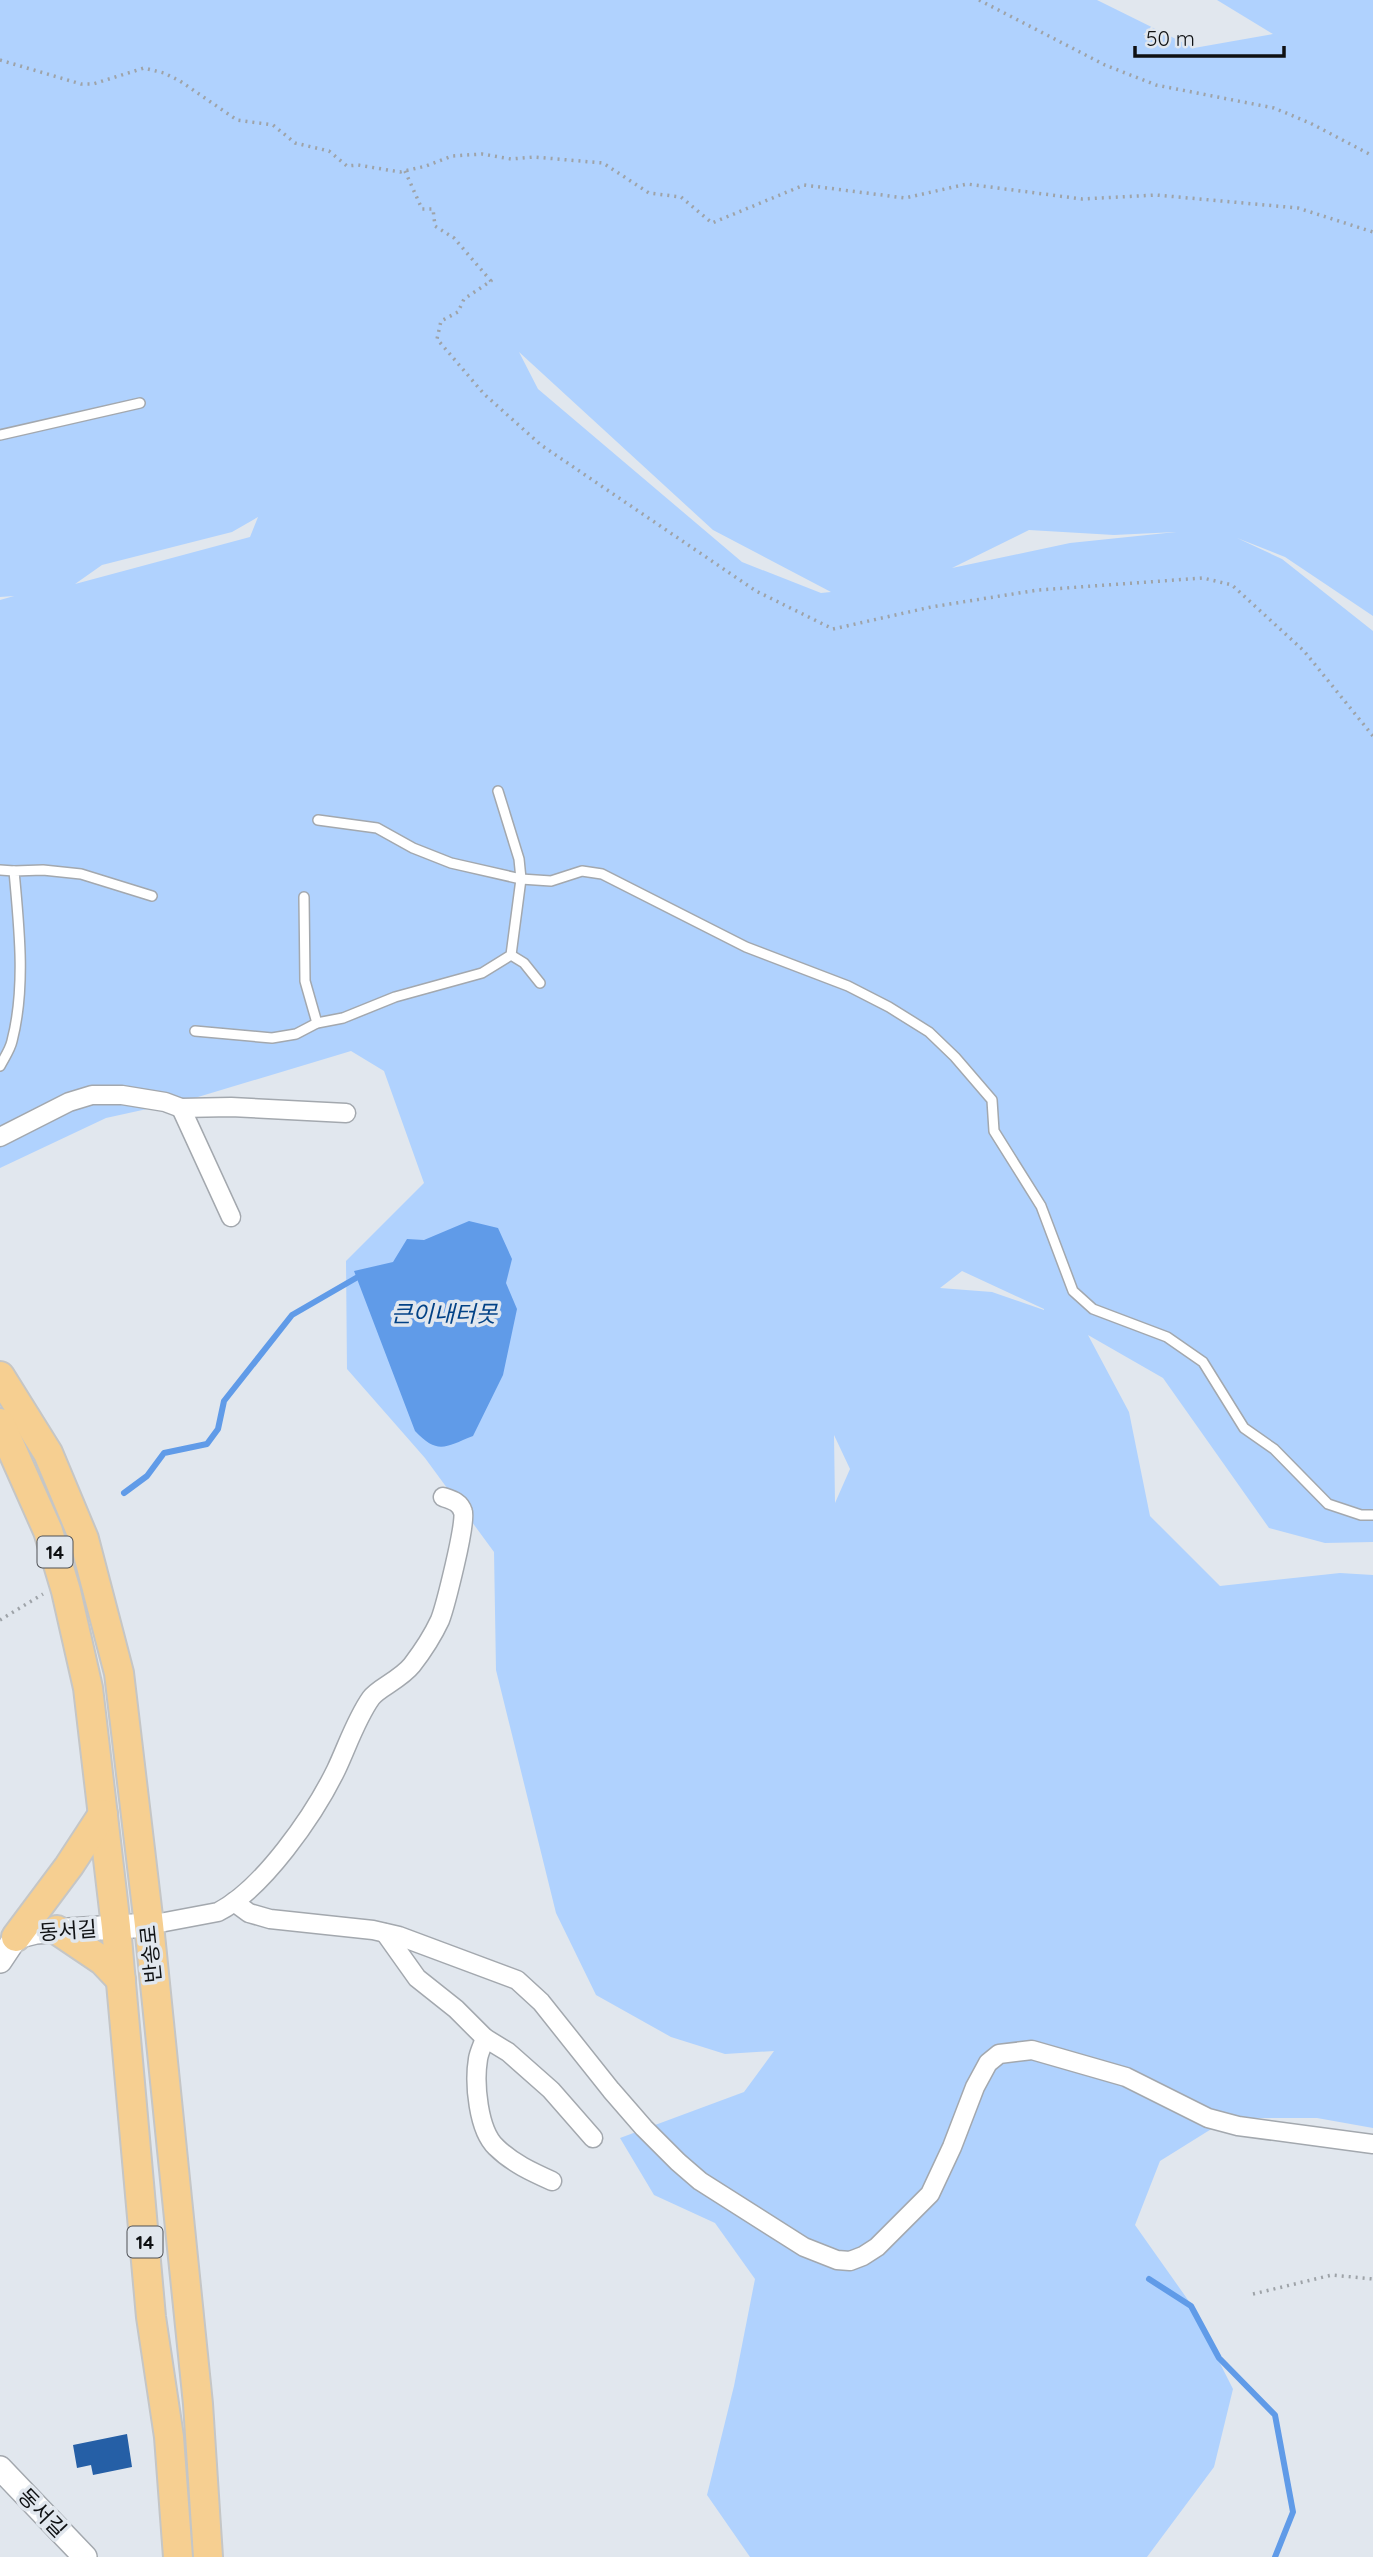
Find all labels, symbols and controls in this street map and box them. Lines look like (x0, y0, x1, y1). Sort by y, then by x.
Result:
scale bar (1135, 14, 1284, 58)
text: 50 m (1146, 25, 1195, 51)
water label: 큰이내터못 (391, 1299, 499, 1328)
road number: 14 (38, 1536, 72, 1568)
street label: 동서길 (38, 1915, 98, 1945)
street label: 반송로 (134, 1924, 166, 1984)
road number: 14 (128, 2226, 162, 2258)
street label: 동서길 (13, 2482, 72, 2542)

